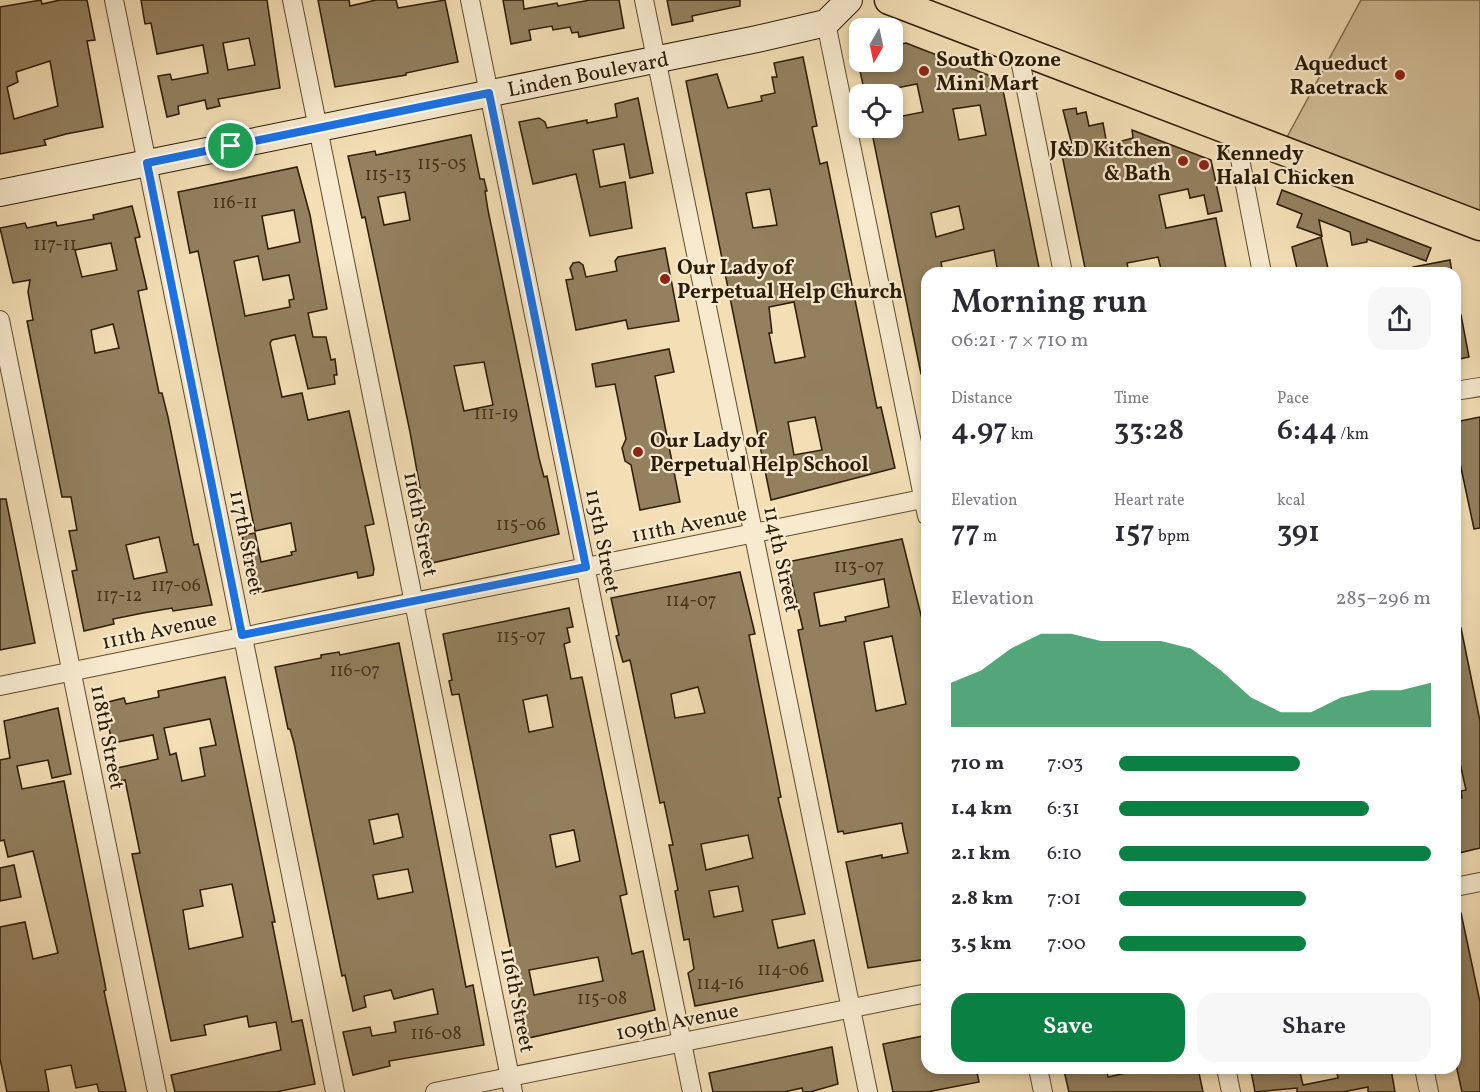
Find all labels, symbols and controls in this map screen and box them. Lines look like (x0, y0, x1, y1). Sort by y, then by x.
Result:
north arrow (849, 18, 903, 72)
map controls (849, 18, 903, 138)
street label: Linden Boulevard (505, 46, 671, 105)
place label: South Ozone Mini Mart (936, 46, 1061, 99)
place label: Aqueduct Racetrack (1290, 50, 1388, 103)
marker: South Ozone Mini Mart (917, 64, 931, 78)
marker: Aqueduct Racetrack (1393, 68, 1407, 82)
button: locate (849, 84, 903, 138)
pin (205, 120, 256, 171)
icon: arrive (214, 129, 247, 162)
place label: J&D Kitchen & Bath (1049, 136, 1171, 189)
place label: Kennedy Halal Chicken (1216, 140, 1355, 193)
house number: 115-05 (417, 152, 467, 177)
marker: J&D Kitchen & Bath (1176, 154, 1190, 168)
marker: Kennedy Halal Chicken (1197, 158, 1211, 172)
house number: 115-13 (365, 163, 411, 188)
house number: 116-11 (212, 191, 258, 216)
house number: 117-11 (33, 233, 77, 258)
place label: Our Lady of Perpetual Help Church (677, 254, 903, 307)
marker: Our Lady of Perpetual Help Church (658, 272, 672, 286)
text: Morning run (951, 281, 1148, 327)
button: share (1368, 287, 1431, 350)
text: 06:21 · 7 × 710 m (951, 327, 1088, 355)
text: Distance (951, 388, 1012, 410)
text: Time (1114, 388, 1149, 410)
text: Pace (1277, 388, 1309, 410)
house number: 111-19 (474, 402, 518, 427)
text: 4.97 (951, 410, 1008, 452)
text: 33:28 (1114, 410, 1184, 452)
text: 6:44 (1277, 410, 1337, 452)
text: km (1008, 424, 1034, 446)
text: /km (1337, 424, 1369, 446)
place label: Our Lady of Perpetual Help School (650, 427, 869, 480)
marker: Our Lady of Perpetual Help School (631, 445, 645, 459)
street label: 116th Street (395, 469, 444, 579)
street label: 115th Street (577, 487, 626, 596)
street label: 117th Street (221, 488, 270, 597)
text: Elevation (951, 490, 1018, 512)
text: Heart rate (1114, 490, 1185, 512)
text: kcal (1277, 490, 1305, 512)
street label: 111th Avenue (629, 500, 750, 551)
street label: 114th Street (755, 503, 806, 615)
text: 77 (951, 512, 980, 554)
text: 157 (1114, 512, 1155, 554)
text: 391 (1277, 512, 1320, 554)
house number: 115-06 (496, 513, 546, 538)
text: m (980, 526, 997, 548)
text: bpm (1155, 526, 1190, 548)
house number: 113-07 (834, 555, 884, 580)
house number: 117-06 (151, 574, 201, 599)
house number: 117-12 (96, 584, 142, 609)
text: Elevation (951, 585, 1034, 613)
text: 285–296 m (1336, 585, 1431, 613)
house number: 114-07 (665, 589, 717, 614)
street label: 111th Avenue (99, 605, 220, 658)
house number: 115-07 (496, 625, 546, 650)
house number: 116-07 (330, 659, 380, 684)
street label: 118th Street (82, 682, 131, 792)
text: 710 m (951, 750, 1004, 778)
text: 7:03 (1047, 750, 1083, 778)
text: 1.4 km (951, 795, 1012, 823)
text: 6:31 (1047, 795, 1080, 823)
text: 2.1 km (951, 840, 1011, 868)
text: 6:10 (1047, 840, 1082, 868)
text: 2.8 km (951, 885, 1013, 913)
text: 7:01 (1047, 885, 1081, 913)
text: 3.5 km (951, 930, 1012, 958)
text: 7:00 (1047, 930, 1086, 958)
street label: 116th Street (492, 945, 541, 1055)
house number: 114-06 (757, 958, 809, 983)
house number: 114-16 (696, 972, 744, 997)
house number: 115-08 (577, 987, 627, 1012)
button: Save (951, 993, 1185, 1062)
button: Share (1197, 993, 1431, 1062)
street label: 109th Avenue (613, 996, 741, 1049)
house number: 116-08 (410, 1022, 462, 1047)

